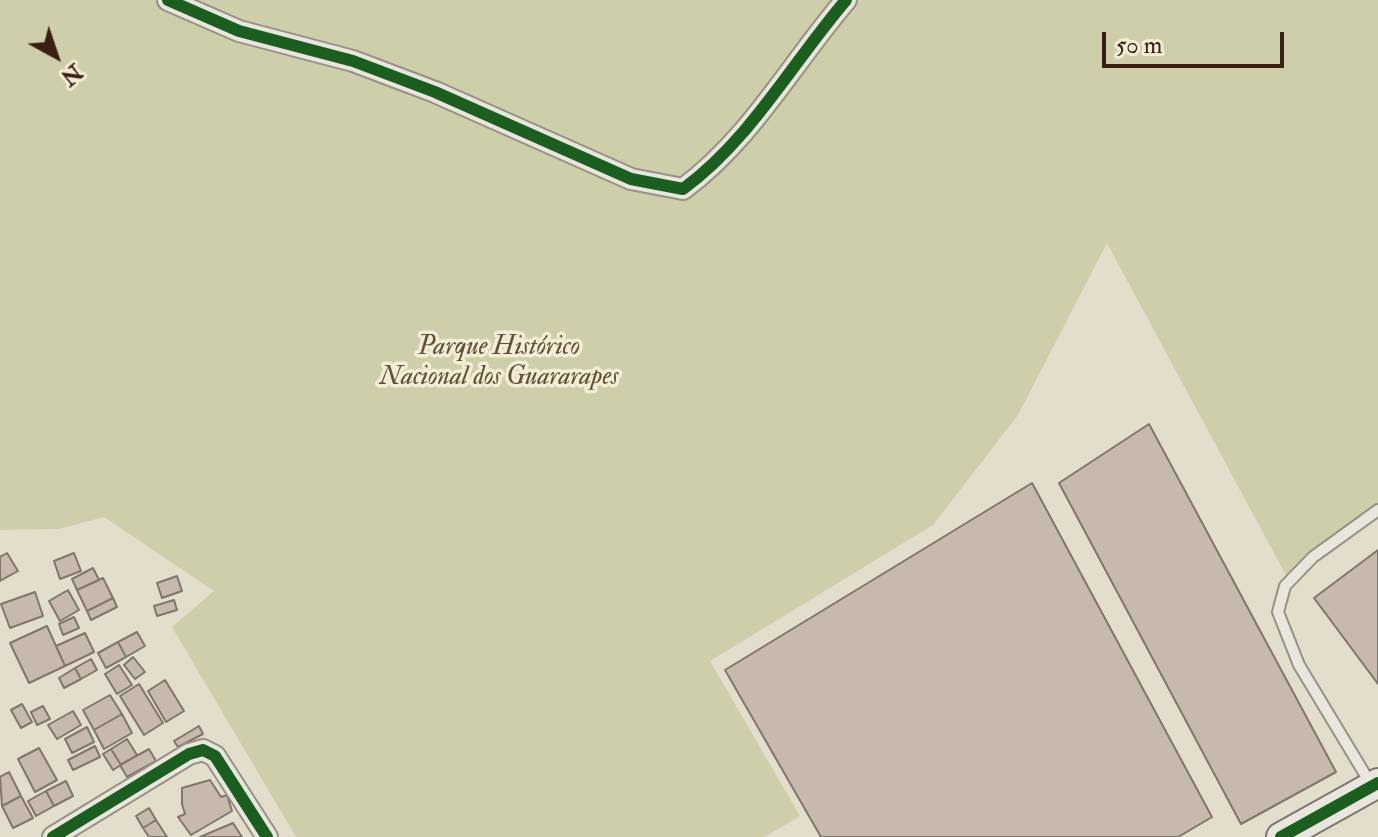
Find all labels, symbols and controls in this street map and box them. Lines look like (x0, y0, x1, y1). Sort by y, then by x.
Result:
north arrow (16, 16, 96, 96)
scale bar (1106, 16, 1288, 66)
text: 50 m (1116, 30, 1162, 61)
text: N (55, 57, 88, 91)
park label: Parque Histórico Nacional dos Guararapes (380, 332, 618, 394)

